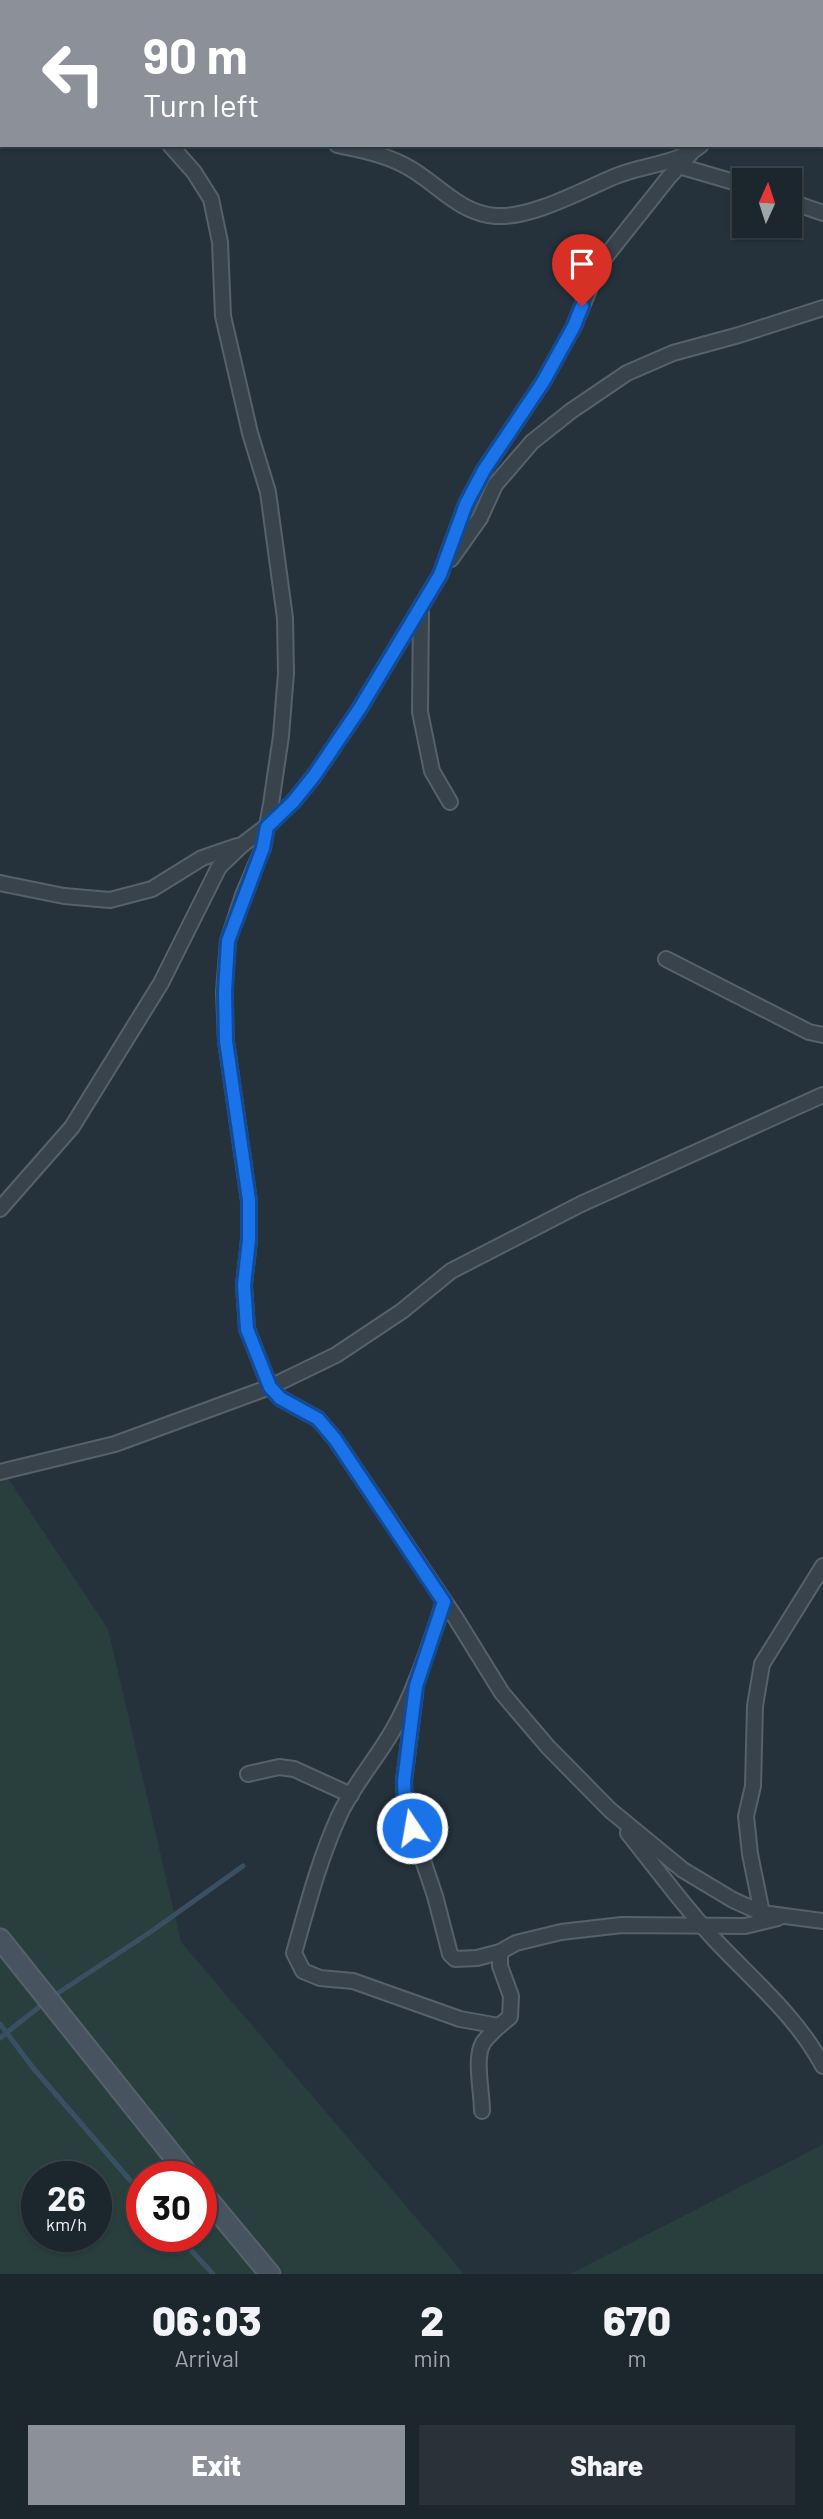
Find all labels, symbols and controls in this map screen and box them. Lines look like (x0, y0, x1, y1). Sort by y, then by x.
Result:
text: 90 m (143, 25, 248, 84)
icon: left (28, 28, 119, 119)
text: Turn left (143, 85, 260, 123)
north arrow (732, 168, 802, 238)
map controls (732, 168, 802, 238)
pin (552, 234, 612, 306)
icon: arrive (563, 245, 601, 283)
position arrow (375, 1791, 449, 1865)
speed limit sign: 30 (126, 2161, 217, 2252)
text: 26 (47, 2176, 86, 2218)
text: km/h (46, 2213, 87, 2235)
text: 06:03 (152, 2294, 262, 2344)
text: 2 (420, 2294, 444, 2344)
text: 670 (603, 2294, 671, 2344)
text: Arrival (175, 2344, 239, 2372)
text: min (414, 2344, 451, 2372)
text: m (627, 2344, 646, 2372)
button: Exit (28, 2425, 405, 2505)
button: Share (419, 2425, 795, 2505)

